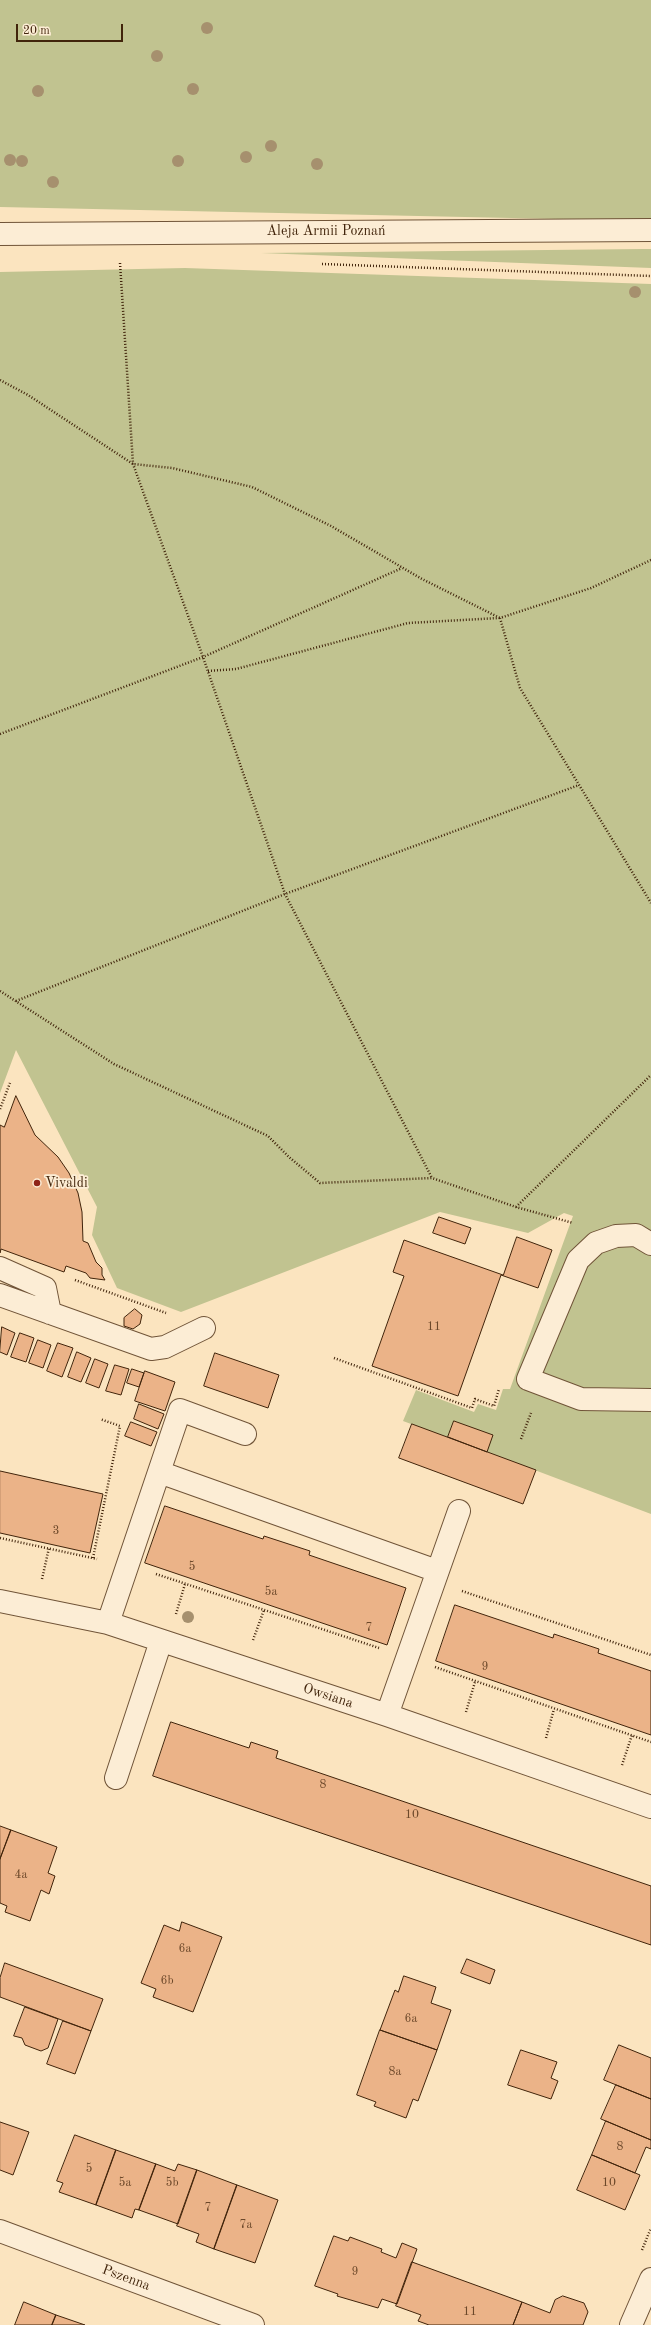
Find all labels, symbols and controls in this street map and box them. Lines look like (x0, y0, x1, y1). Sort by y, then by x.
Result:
scale bar (18, 16, 125, 42)
text: 20 m (23, 25, 50, 37)
street label: Aleja Armii Poznań (266, 223, 386, 239)
place label: Vivaldi (45, 1175, 88, 1191)
marker: Vivaldi (32, 1178, 42, 1188)
house number: 11 (427, 1320, 441, 1334)
house number: 3 (53, 1524, 59, 1538)
house number: 5 (189, 1560, 195, 1574)
house number: 5a (265, 1585, 277, 1599)
house number: 7 (366, 1621, 372, 1635)
house number: 9 (482, 1660, 488, 1674)
street label: Owsiana (301, 1680, 355, 1712)
house number: 8 (320, 1778, 326, 1792)
house number: 10 (405, 1808, 419, 1822)
house number: 4a (15, 1868, 27, 1882)
house number: 6a (179, 1942, 191, 1956)
house number: 6b (160, 1974, 174, 1988)
house number: 6a (405, 2012, 417, 2026)
house number: 8a (389, 2065, 401, 2079)
house number: 8 (617, 2140, 623, 2154)
house number: 5 (86, 2162, 92, 2176)
house number: 5a (119, 2176, 131, 2190)
house number: 5b (165, 2176, 179, 2190)
house number: 10 (602, 2176, 616, 2190)
house number: 7 (205, 2201, 211, 2215)
house number: 7a (240, 2218, 252, 2232)
street label: Pszenna (100, 2262, 152, 2294)
house number: 9 (352, 2265, 358, 2279)
house number: 11 (463, 2305, 477, 2319)

